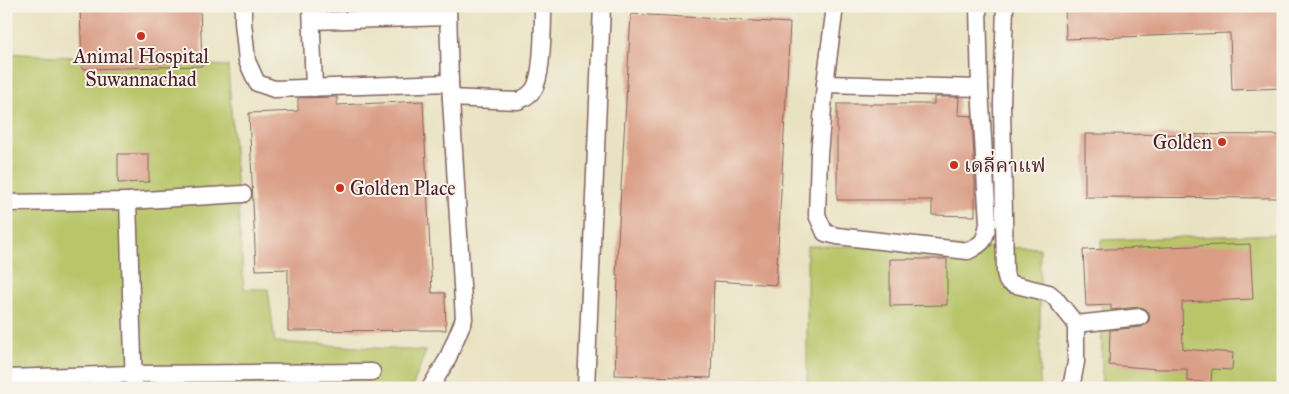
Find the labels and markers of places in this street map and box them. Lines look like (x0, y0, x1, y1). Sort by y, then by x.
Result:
marker: Animal Hospital Suwannachad (135, 30, 147, 42)
place label: Animal Hospital Suwannachad (72, 44, 209, 91)
place label: Golden (1153, 130, 1212, 154)
marker: Golden (1216, 136, 1228, 148)
place label: เดลี่คาแฟ (964, 150, 1046, 177)
marker: เดลี่คาแฟ (948, 159, 960, 171)
place label: Golden Place (350, 176, 456, 200)
marker: Golden Place (334, 182, 346, 194)

